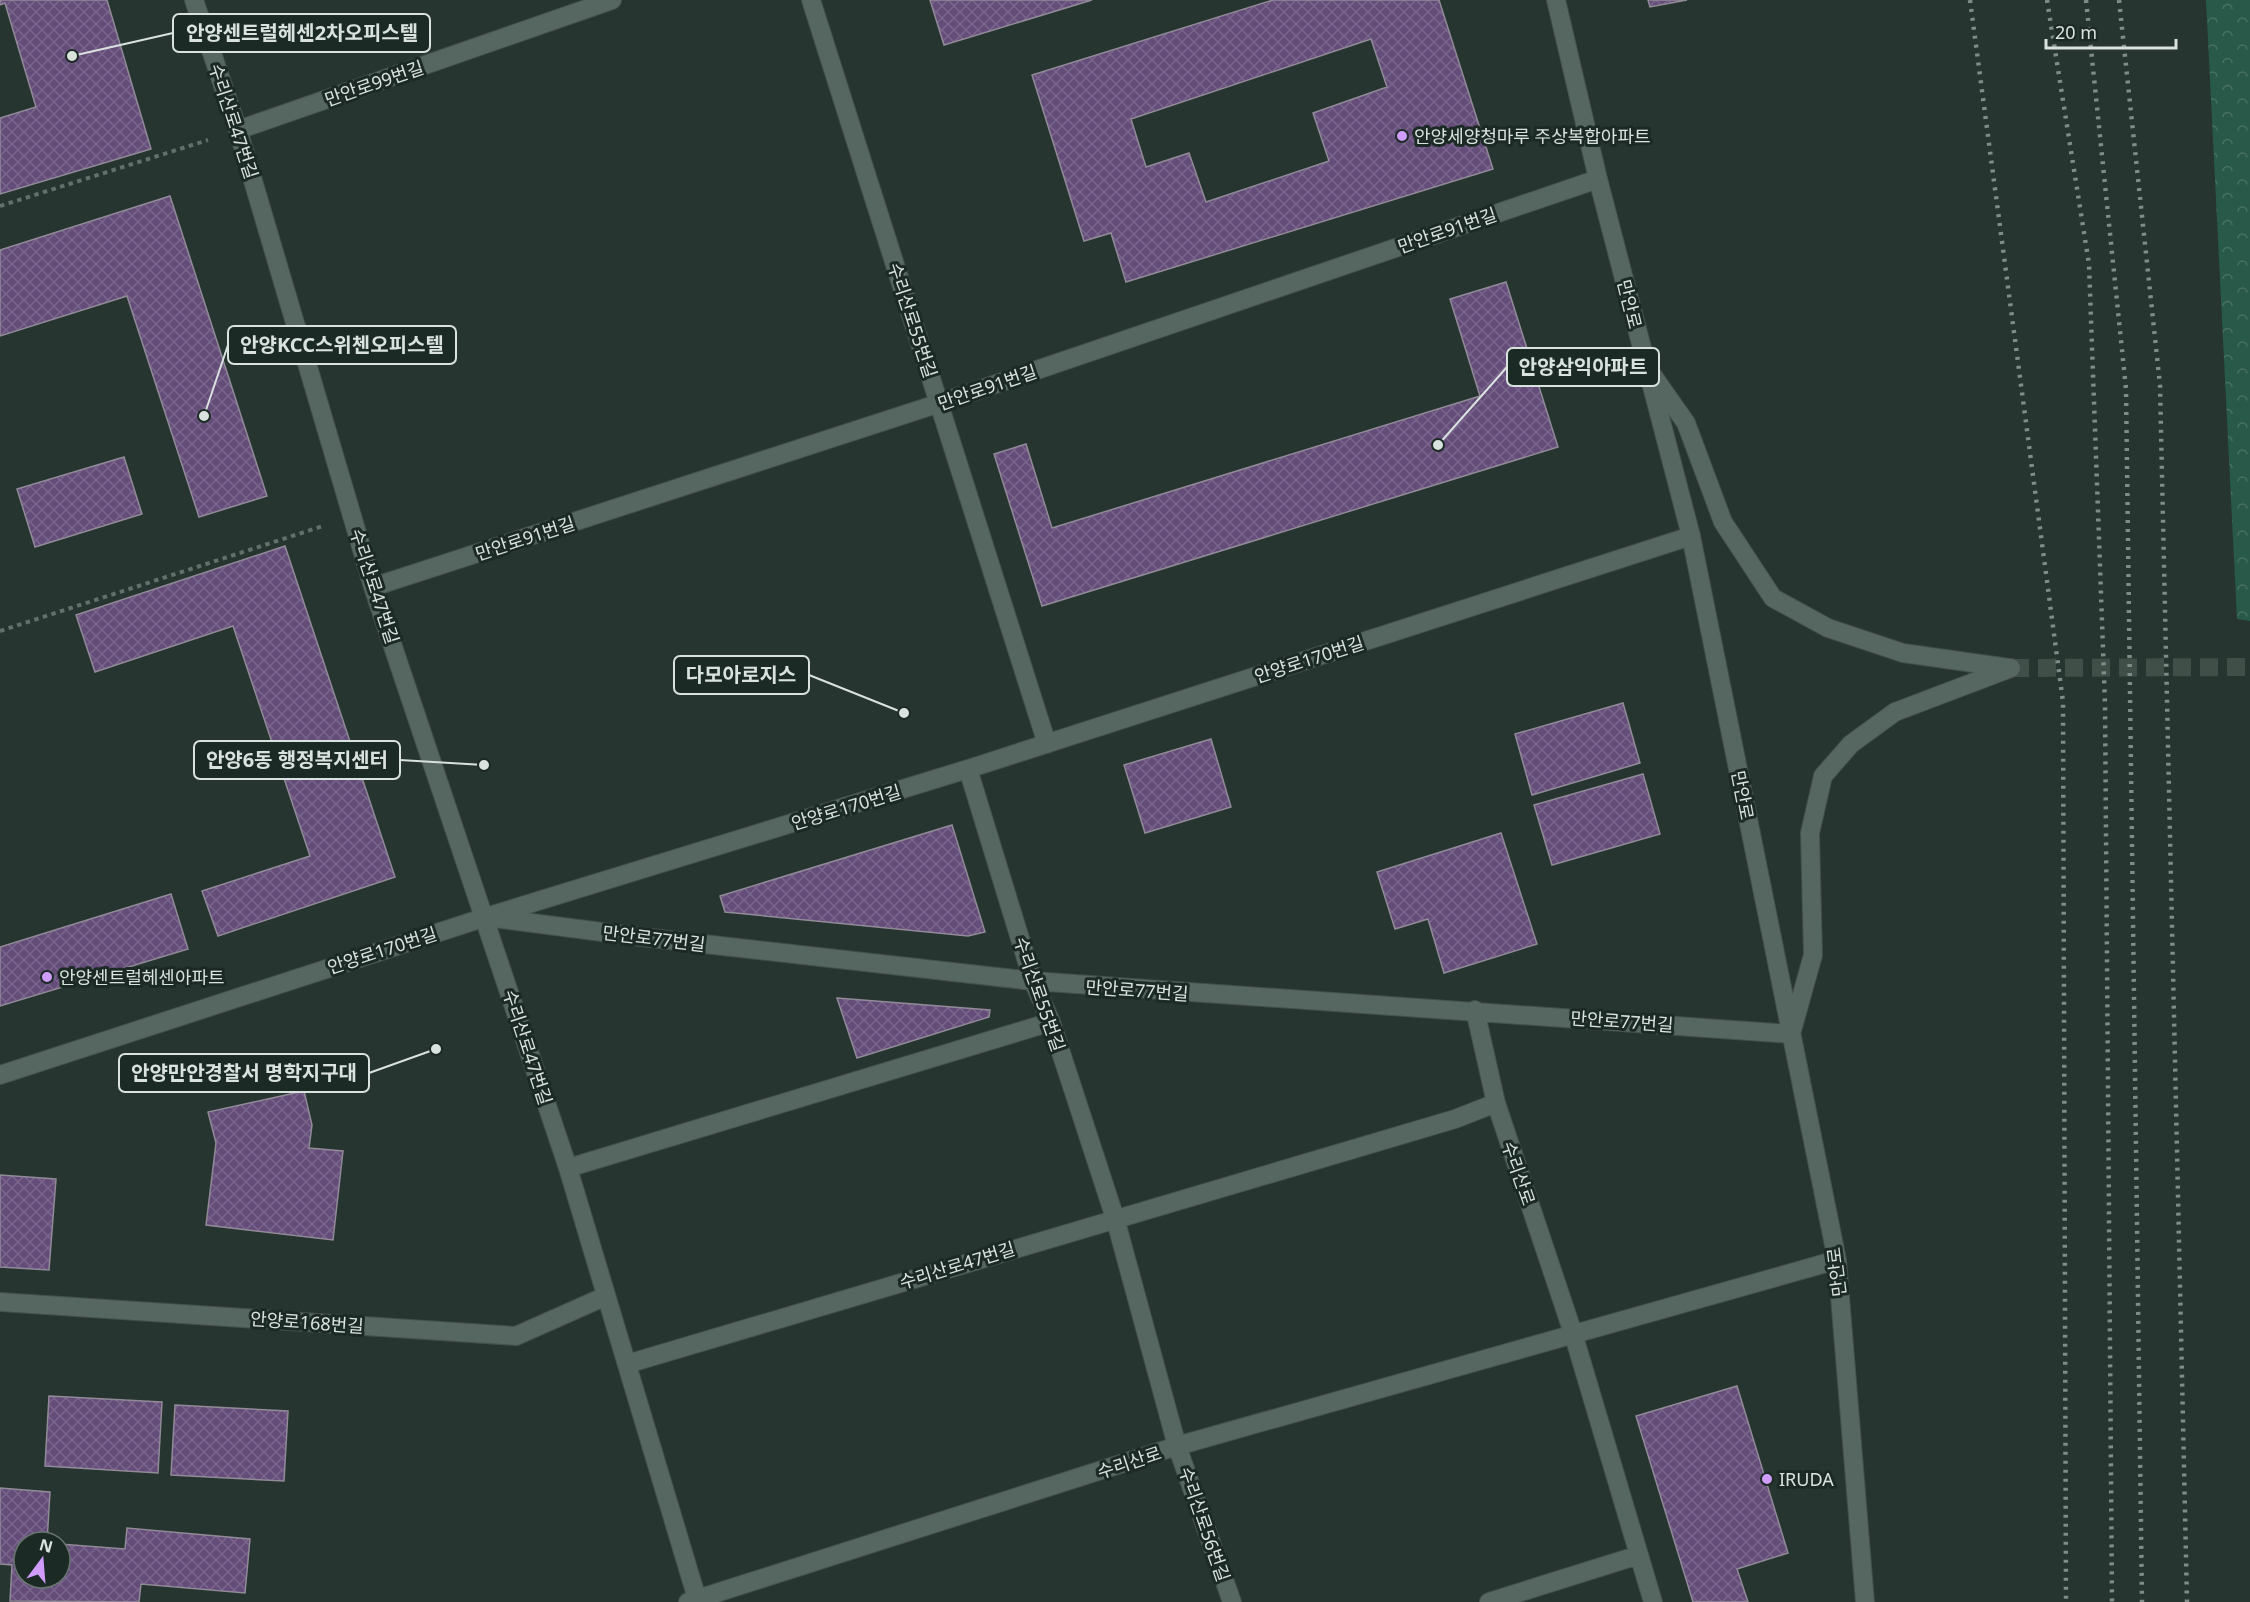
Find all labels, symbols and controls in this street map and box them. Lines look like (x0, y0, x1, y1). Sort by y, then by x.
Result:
scale bar (2046, 12, 2176, 50)
callout: 안양센트럴헤센2차오피스텔 (173, 14, 430, 52)
text: 안양센트럴헤센2차오피스텔 (186, 19, 418, 46)
text: 20 m (2055, 20, 2097, 44)
street label: 만안로99번길 (321, 55, 427, 111)
street label: 수리산로47번길 (204, 60, 264, 182)
place label: 안양세양청마루 주상복합아파트 (1414, 124, 1651, 148)
marker: 안양세양청마루 주상복합아파트 (1395, 129, 1409, 143)
street label: 만안로91번길 (1394, 202, 1500, 258)
street label: 수리산로55번길 (883, 259, 943, 381)
street label: 만안로 (1612, 277, 1648, 331)
callout: 안양KCC스위첸오피스텔 (228, 326, 456, 364)
text: 안양KCC스위첸오피스텔 (240, 331, 444, 358)
callout: 안양삼익아파트 (1507, 348, 1659, 386)
text: 안양삼익아파트 (1519, 353, 1647, 380)
street label: 만안로91번길 (934, 359, 1040, 415)
street label: 만안로91번길 (472, 511, 578, 565)
street label: 수리산로47번길 (345, 525, 405, 647)
street label: 안양로170번길 (1251, 630, 1367, 688)
callout: 다모아로지스 (674, 656, 809, 694)
text: 다모아로지스 (686, 661, 796, 688)
callout: 안양6동 행정복지센터 (194, 741, 400, 779)
text: 안양6동 행정복지센터 (206, 746, 388, 773)
street label: 만안로 (1726, 768, 1760, 822)
street label: 안양로170번길 (788, 779, 904, 835)
street label: 만안로77번길 (601, 920, 707, 956)
street label: 안양로170번길 (324, 921, 440, 979)
street label: 수리산로55번길 (1009, 933, 1071, 1055)
place label: 안양센트럴헤센아파트 (59, 965, 225, 989)
marker: 안양센트럴헤센아파트 (40, 970, 54, 984)
street label: 만안로77번길 (1085, 974, 1189, 1006)
street label: 수리산로47번길 (498, 986, 558, 1108)
street label: 만안로77번길 (1570, 1005, 1674, 1037)
callout: 안양만안경찰서 명학지구대 (119, 1054, 369, 1092)
text: 안양만안경찰서 명학지구대 (131, 1059, 357, 1086)
street label: 수리산로 (1497, 1138, 1541, 1208)
street label: 수리산로47번길 (896, 1236, 1018, 1294)
street label: 만안로 (1821, 1246, 1851, 1298)
street label: 안양로168번길 (249, 1306, 365, 1338)
street label: 수리산로 (1094, 1440, 1164, 1484)
street label: 수리산로56번길 (1174, 1463, 1236, 1585)
place label: IRUDA (1779, 1467, 1834, 1491)
marker: IRUDA (1760, 1472, 1774, 1486)
north arrow (12, 1530, 72, 1590)
text: N (37, 1533, 55, 1558)

